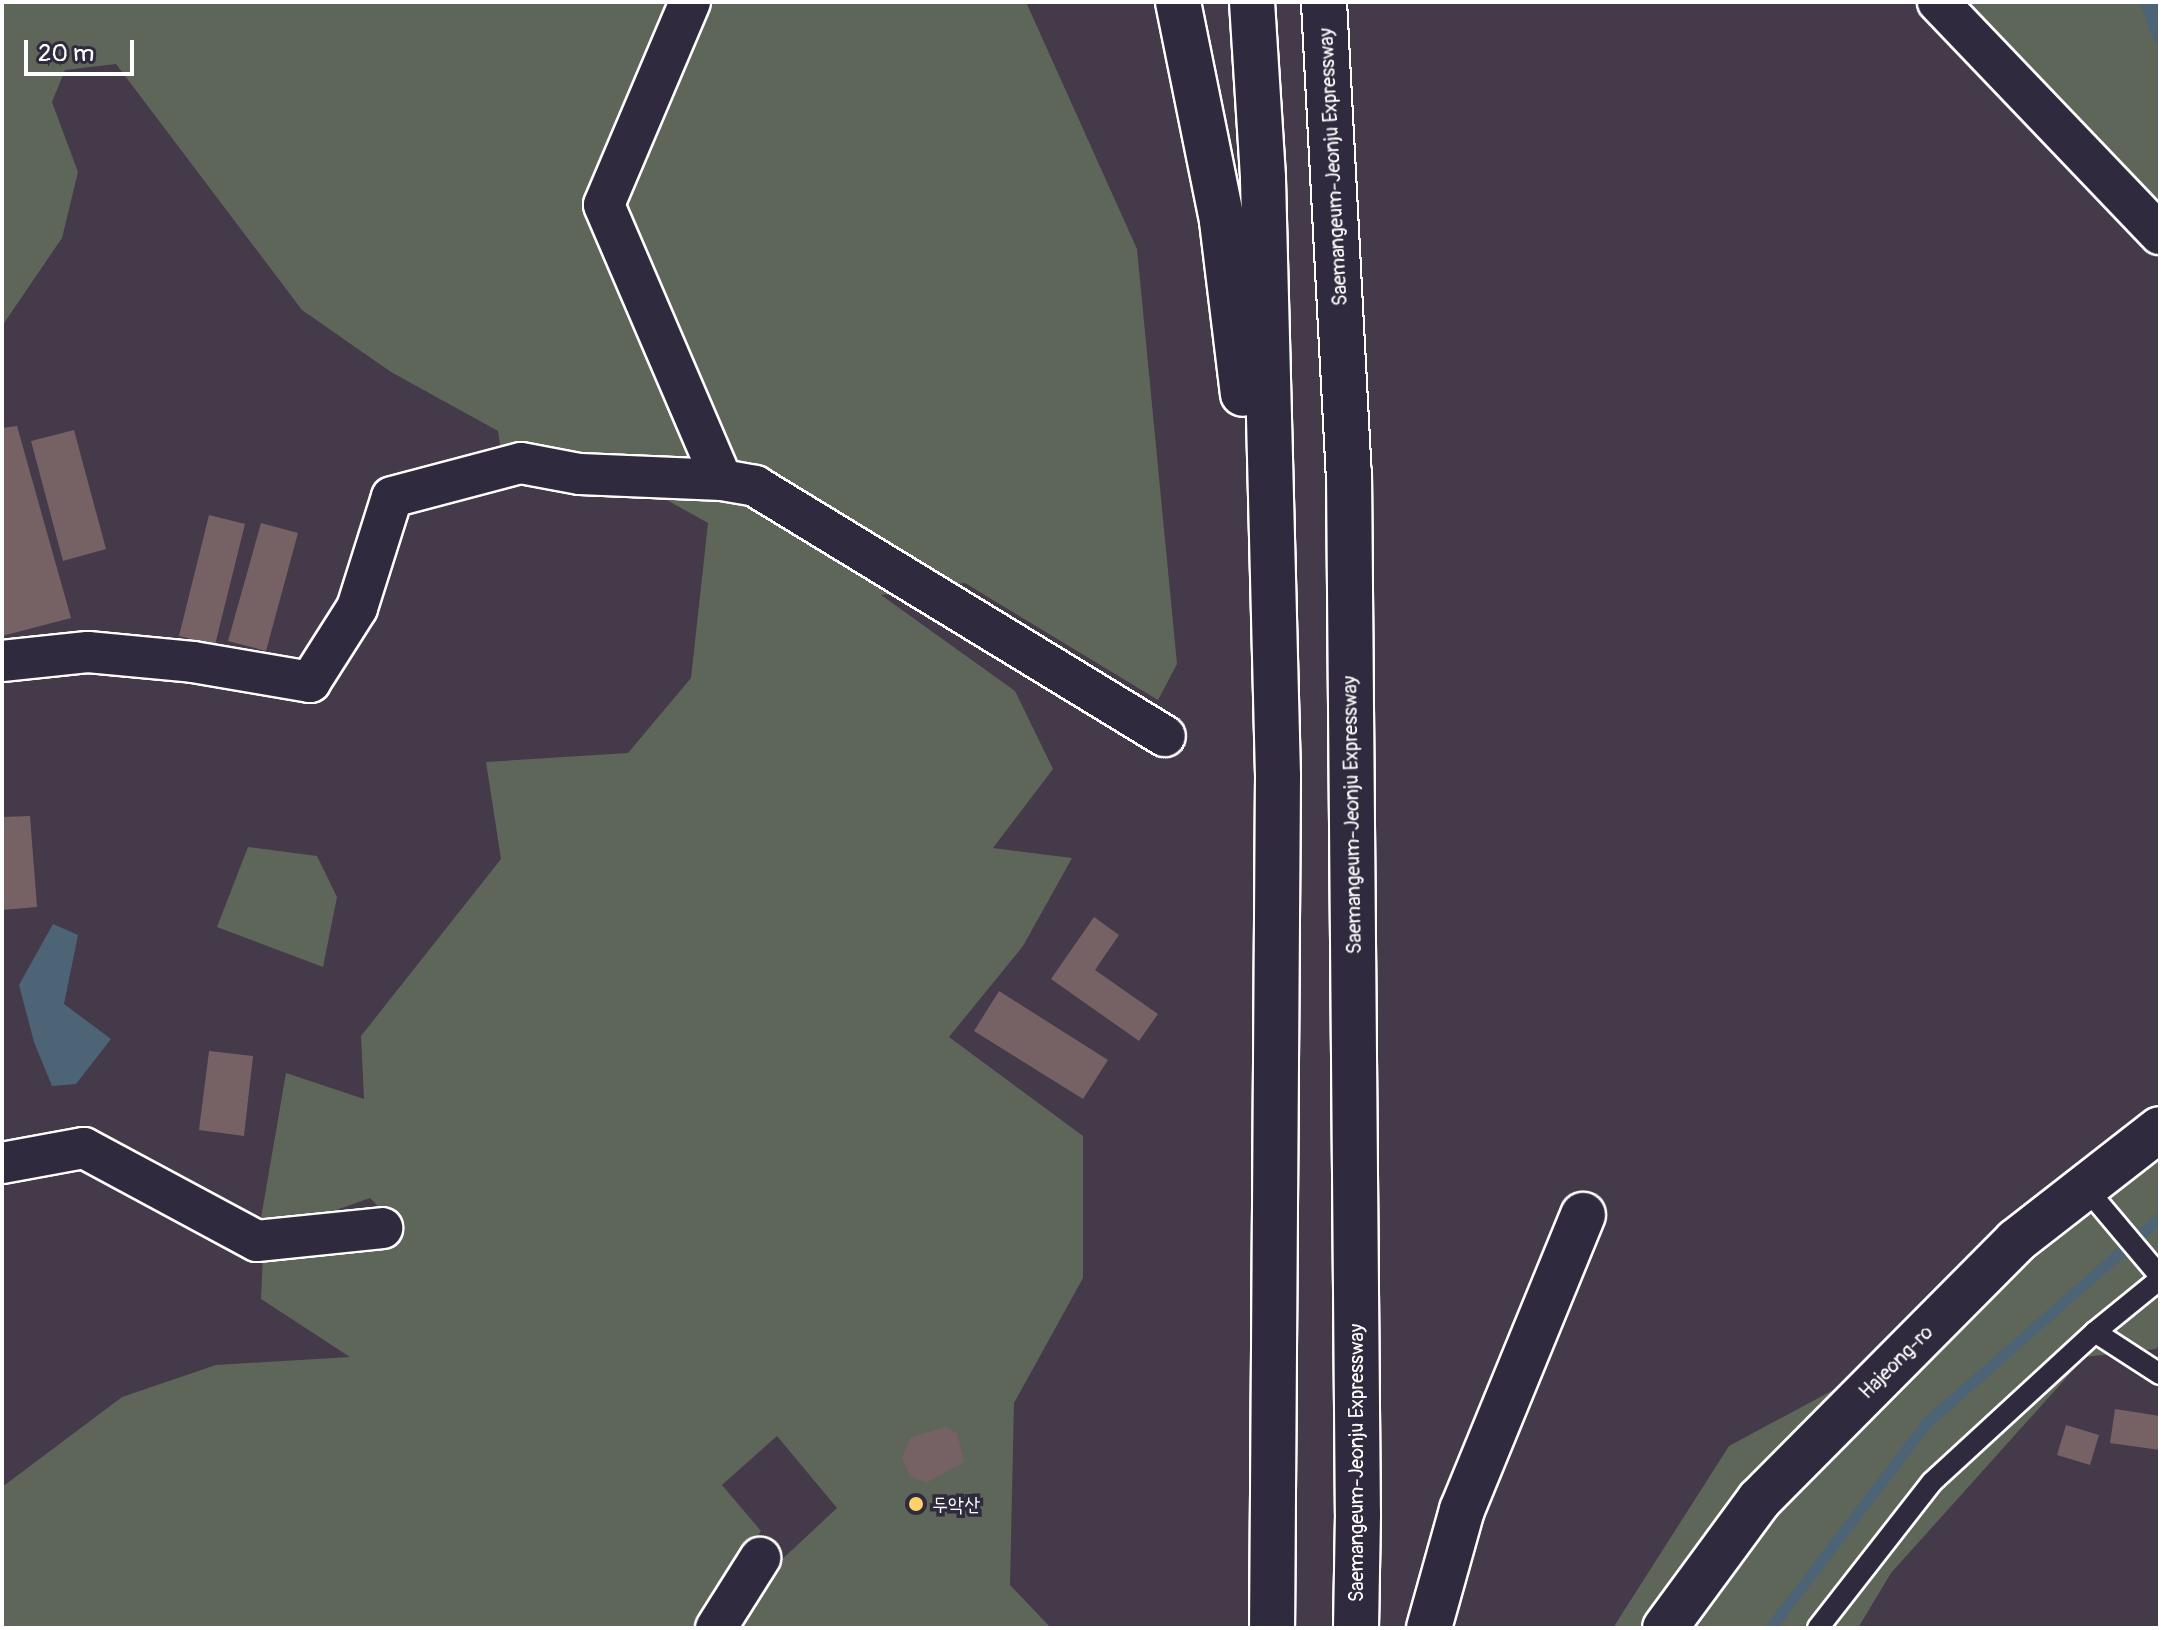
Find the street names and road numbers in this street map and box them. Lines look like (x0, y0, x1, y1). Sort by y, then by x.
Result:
street label: Saemangeum-Jeonju Expressway (1314, 27, 1352, 307)
street label: Saemangeum-Jeonju Expressway (1338, 676, 1366, 954)
street label: Hajeong-ro (1854, 1320, 1938, 1404)
street label: Saemangeum-Jeonju Expressway (1344, 1324, 1368, 1602)

